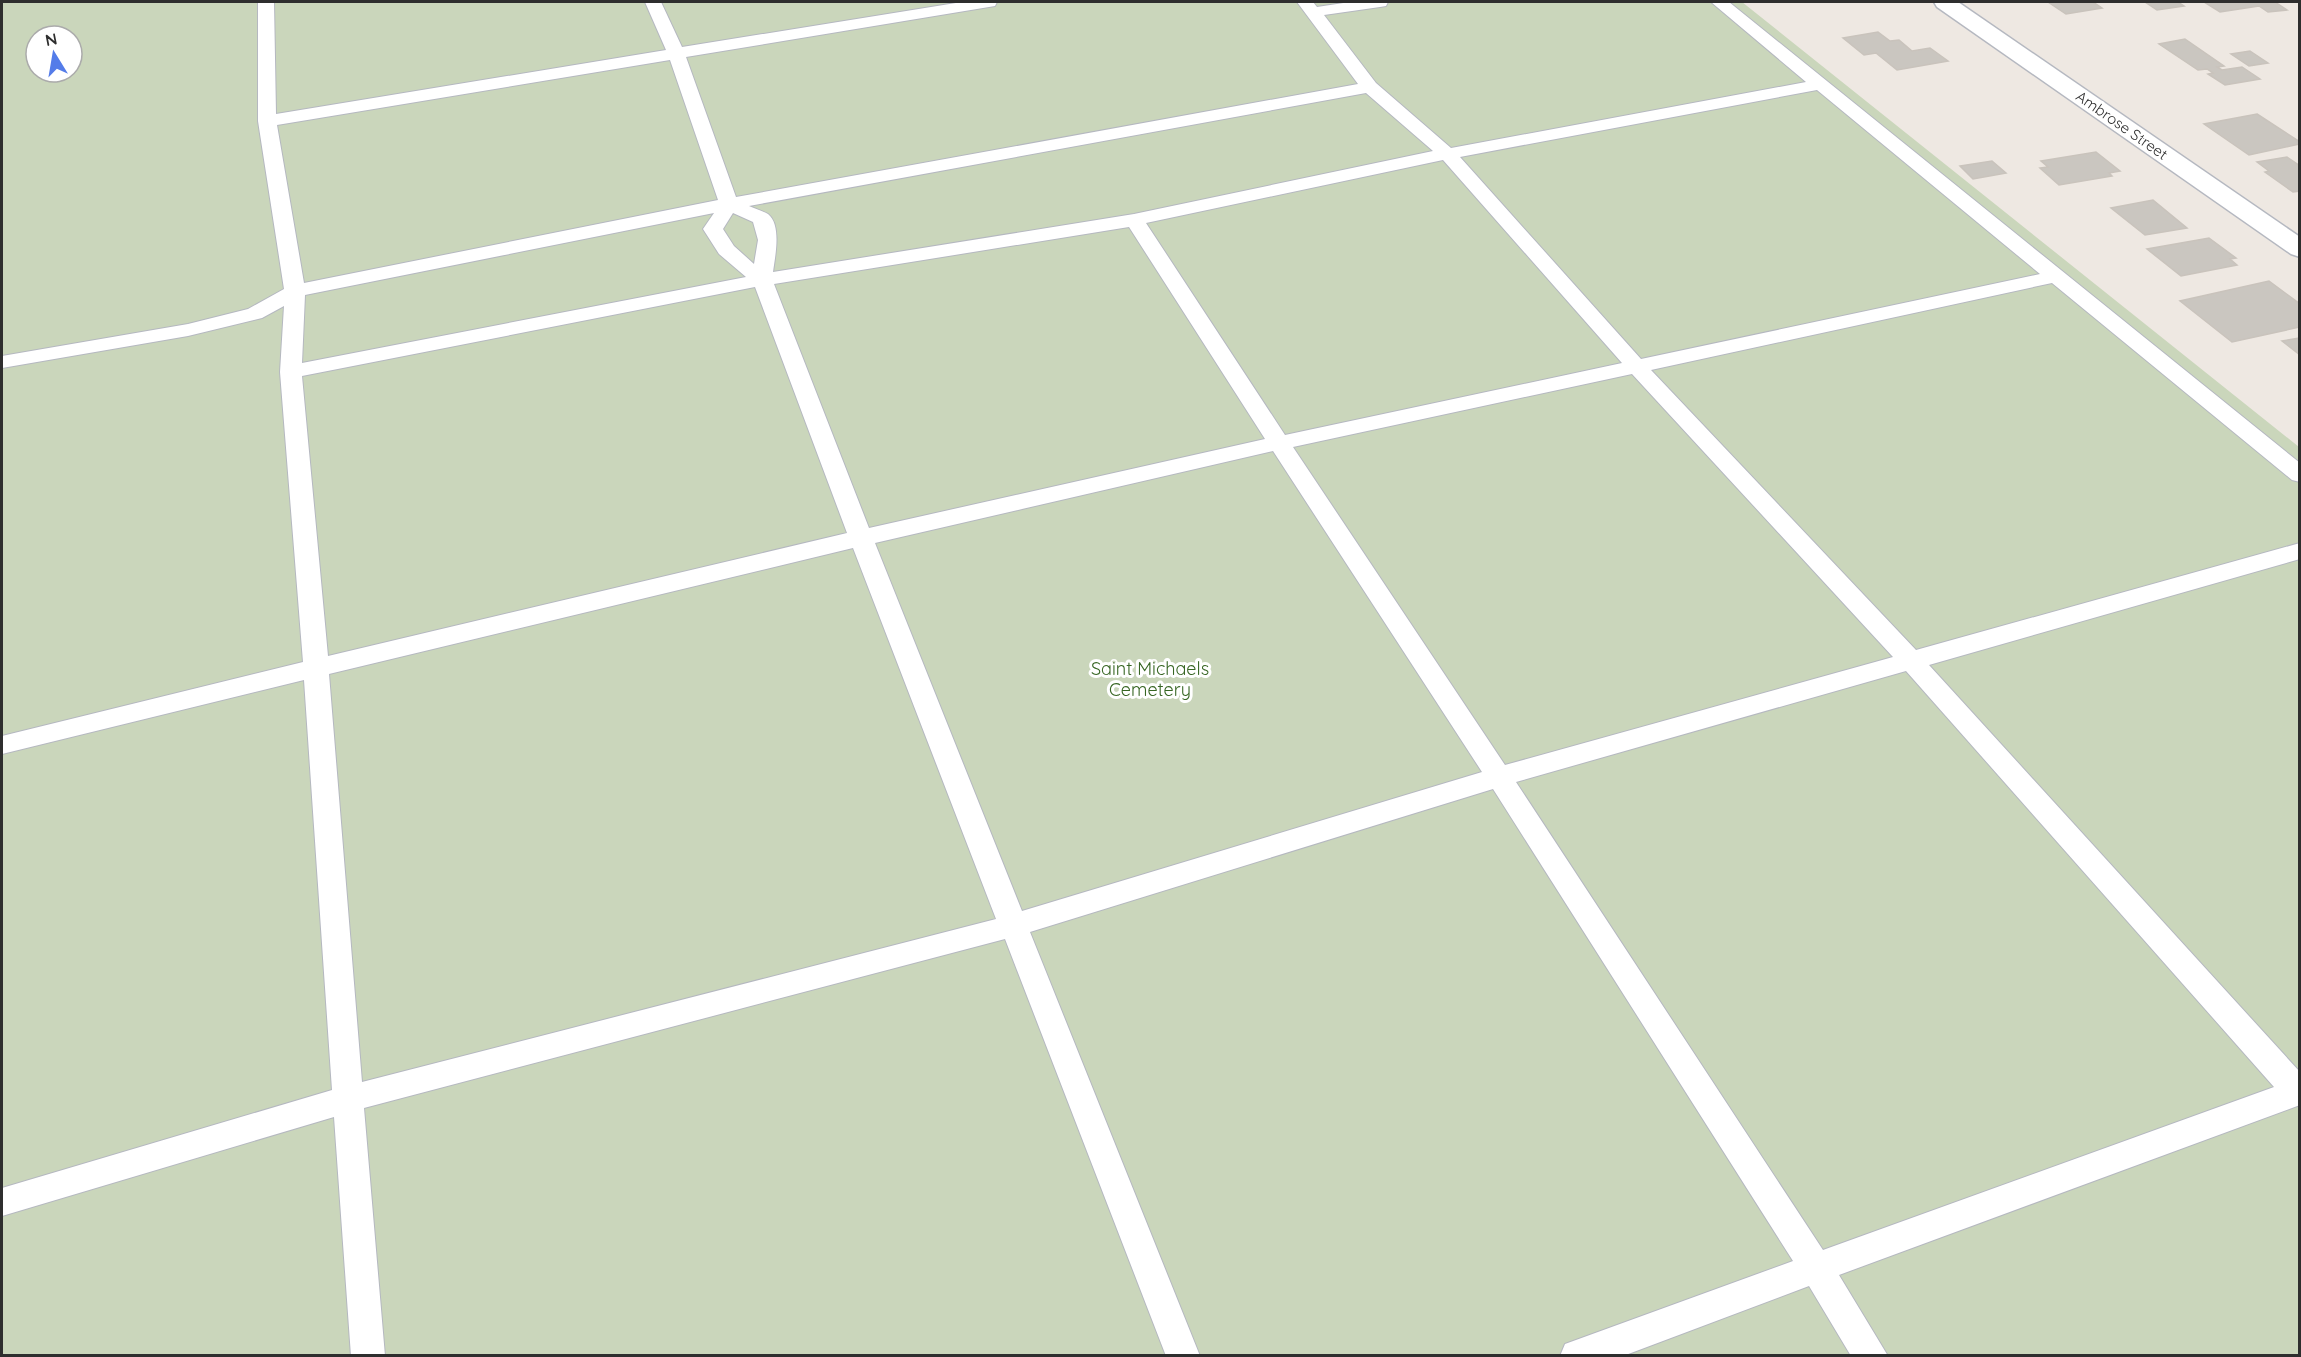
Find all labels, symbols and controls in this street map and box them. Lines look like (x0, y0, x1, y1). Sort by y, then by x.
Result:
north arrow (24, 24, 84, 84)
text: N (43, 28, 59, 50)
street label: Ambrose Street (2072, 86, 2172, 164)
park label: Saint Michaels Cemetery (1091, 657, 1209, 701)

